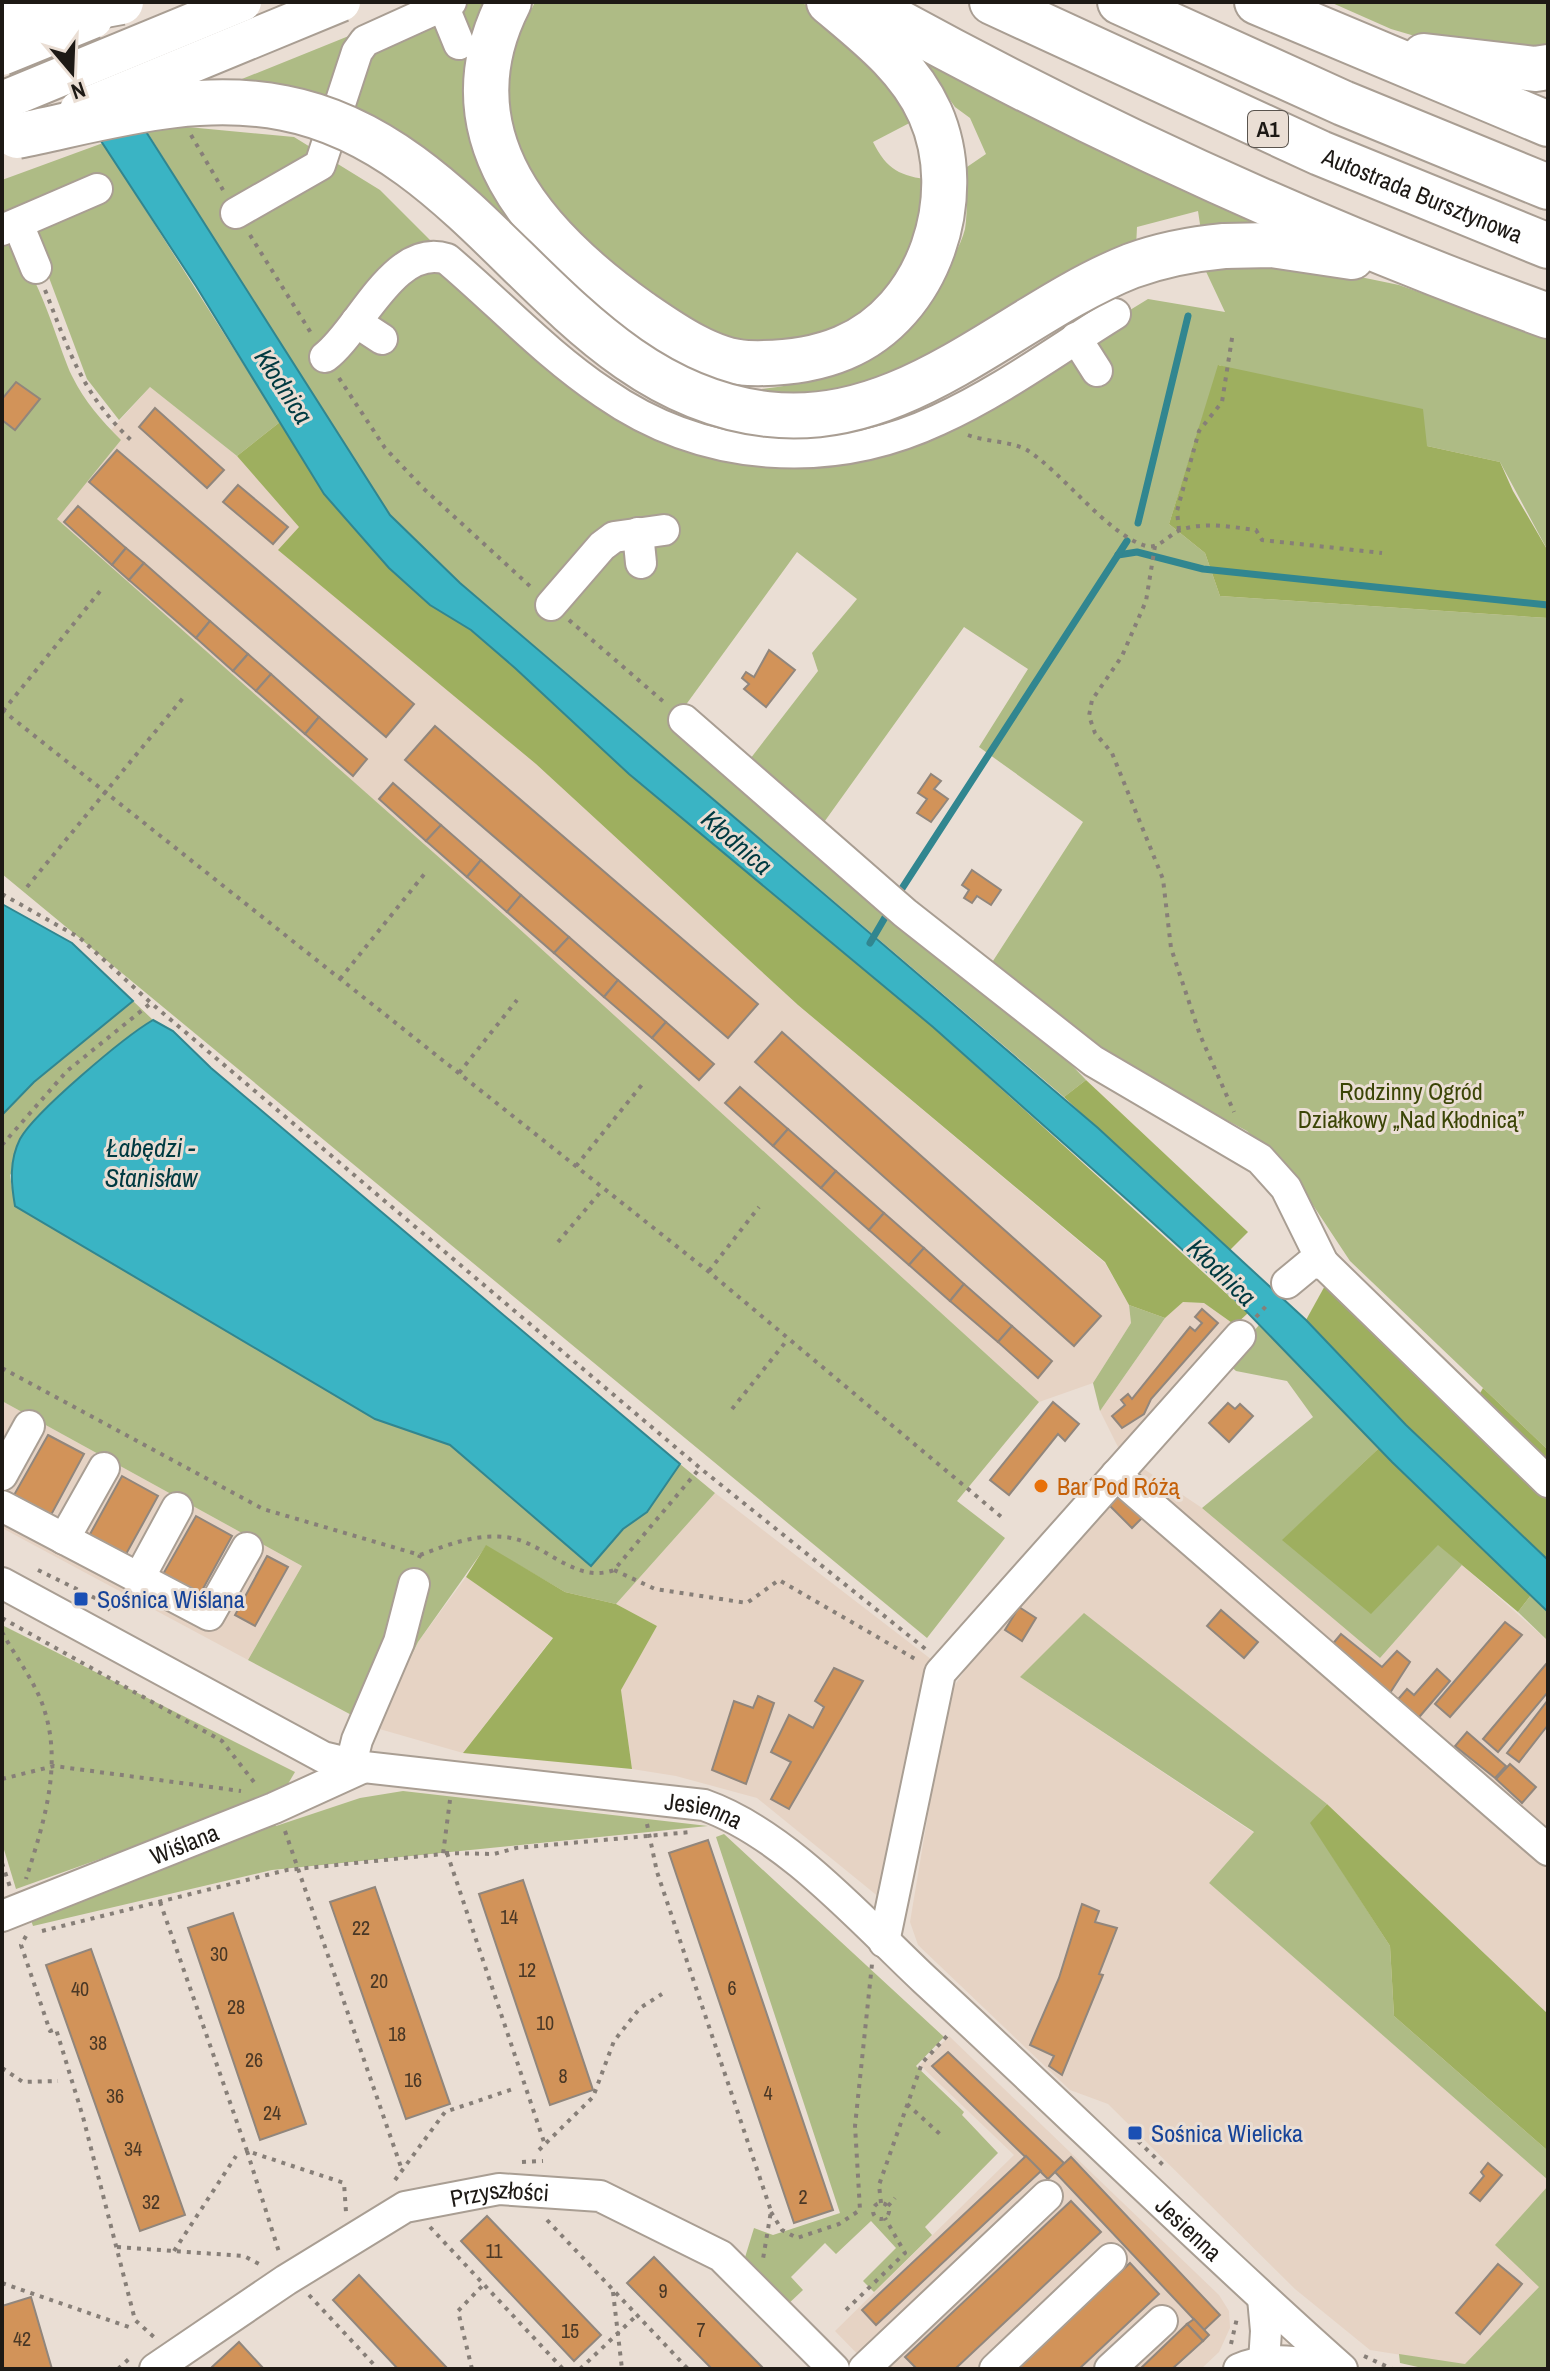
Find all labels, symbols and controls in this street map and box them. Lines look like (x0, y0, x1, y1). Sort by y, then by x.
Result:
north arrow (32, 32, 112, 112)
text: N (67, 75, 90, 107)
road number: A1 (1248, 111, 1288, 147)
street label: Autostrada Bursztynowa (1317, 139, 1528, 250)
water label: Kłodnica (247, 342, 321, 430)
water label: Kłodnica (694, 802, 780, 883)
park label: Rodzinny Ogród Działkowy „Nad Kłodnicą” (1298, 1075, 1525, 1135)
water label: Łabędzi - Stanisław (105, 1130, 199, 1195)
water label: Kłodnica (1180, 1231, 1264, 1314)
place label: Bar Pod Różą (1057, 1470, 1181, 1502)
marker: Bar Pod Różą (1032, 1477, 1050, 1495)
place label: Sośnica Wiślana (97, 1583, 245, 1615)
marker: Sośnica Wiślana (72, 1590, 90, 1608)
street label: Jesienna (663, 1785, 748, 1836)
street label: Wiślana (145, 1816, 223, 1872)
house number: 14 (500, 1903, 518, 1930)
house number: 22 (352, 1914, 370, 1941)
house number: 30 (210, 1940, 228, 1967)
house number: 12 (518, 1956, 536, 1983)
house number: 20 (370, 1967, 388, 1994)
house number: 6 (727, 1974, 737, 2001)
house number: 40 (71, 1975, 89, 2002)
house number: 28 (227, 1993, 245, 2020)
house number: 10 (536, 2009, 554, 2036)
house number: 18 (388, 2020, 406, 2047)
house number: 38 (89, 2029, 107, 2056)
house number: 26 (245, 2046, 263, 2073)
house number: 8 (558, 2062, 568, 2089)
house number: 16 (404, 2066, 422, 2093)
house number: 4 (763, 2079, 773, 2106)
house number: 36 (106, 2082, 124, 2109)
house number: 24 (263, 2099, 281, 2126)
place label: Sośnica Wielicka (1151, 2117, 1303, 2149)
marker: Sośnica Wielicka (1126, 2124, 1144, 2142)
house number: 34 (124, 2135, 142, 2162)
street label: Przyszłości (447, 2173, 550, 2214)
house number: 2 (798, 2183, 808, 2210)
house number: 32 (142, 2188, 160, 2215)
street label: Jesienna (1149, 2190, 1229, 2268)
house number: 11 (485, 2237, 503, 2264)
house number: 9 (658, 2277, 668, 2304)
house number: 7 (696, 2316, 706, 2343)
house number: 15 (561, 2317, 579, 2344)
house number: 42 (13, 2325, 31, 2352)

